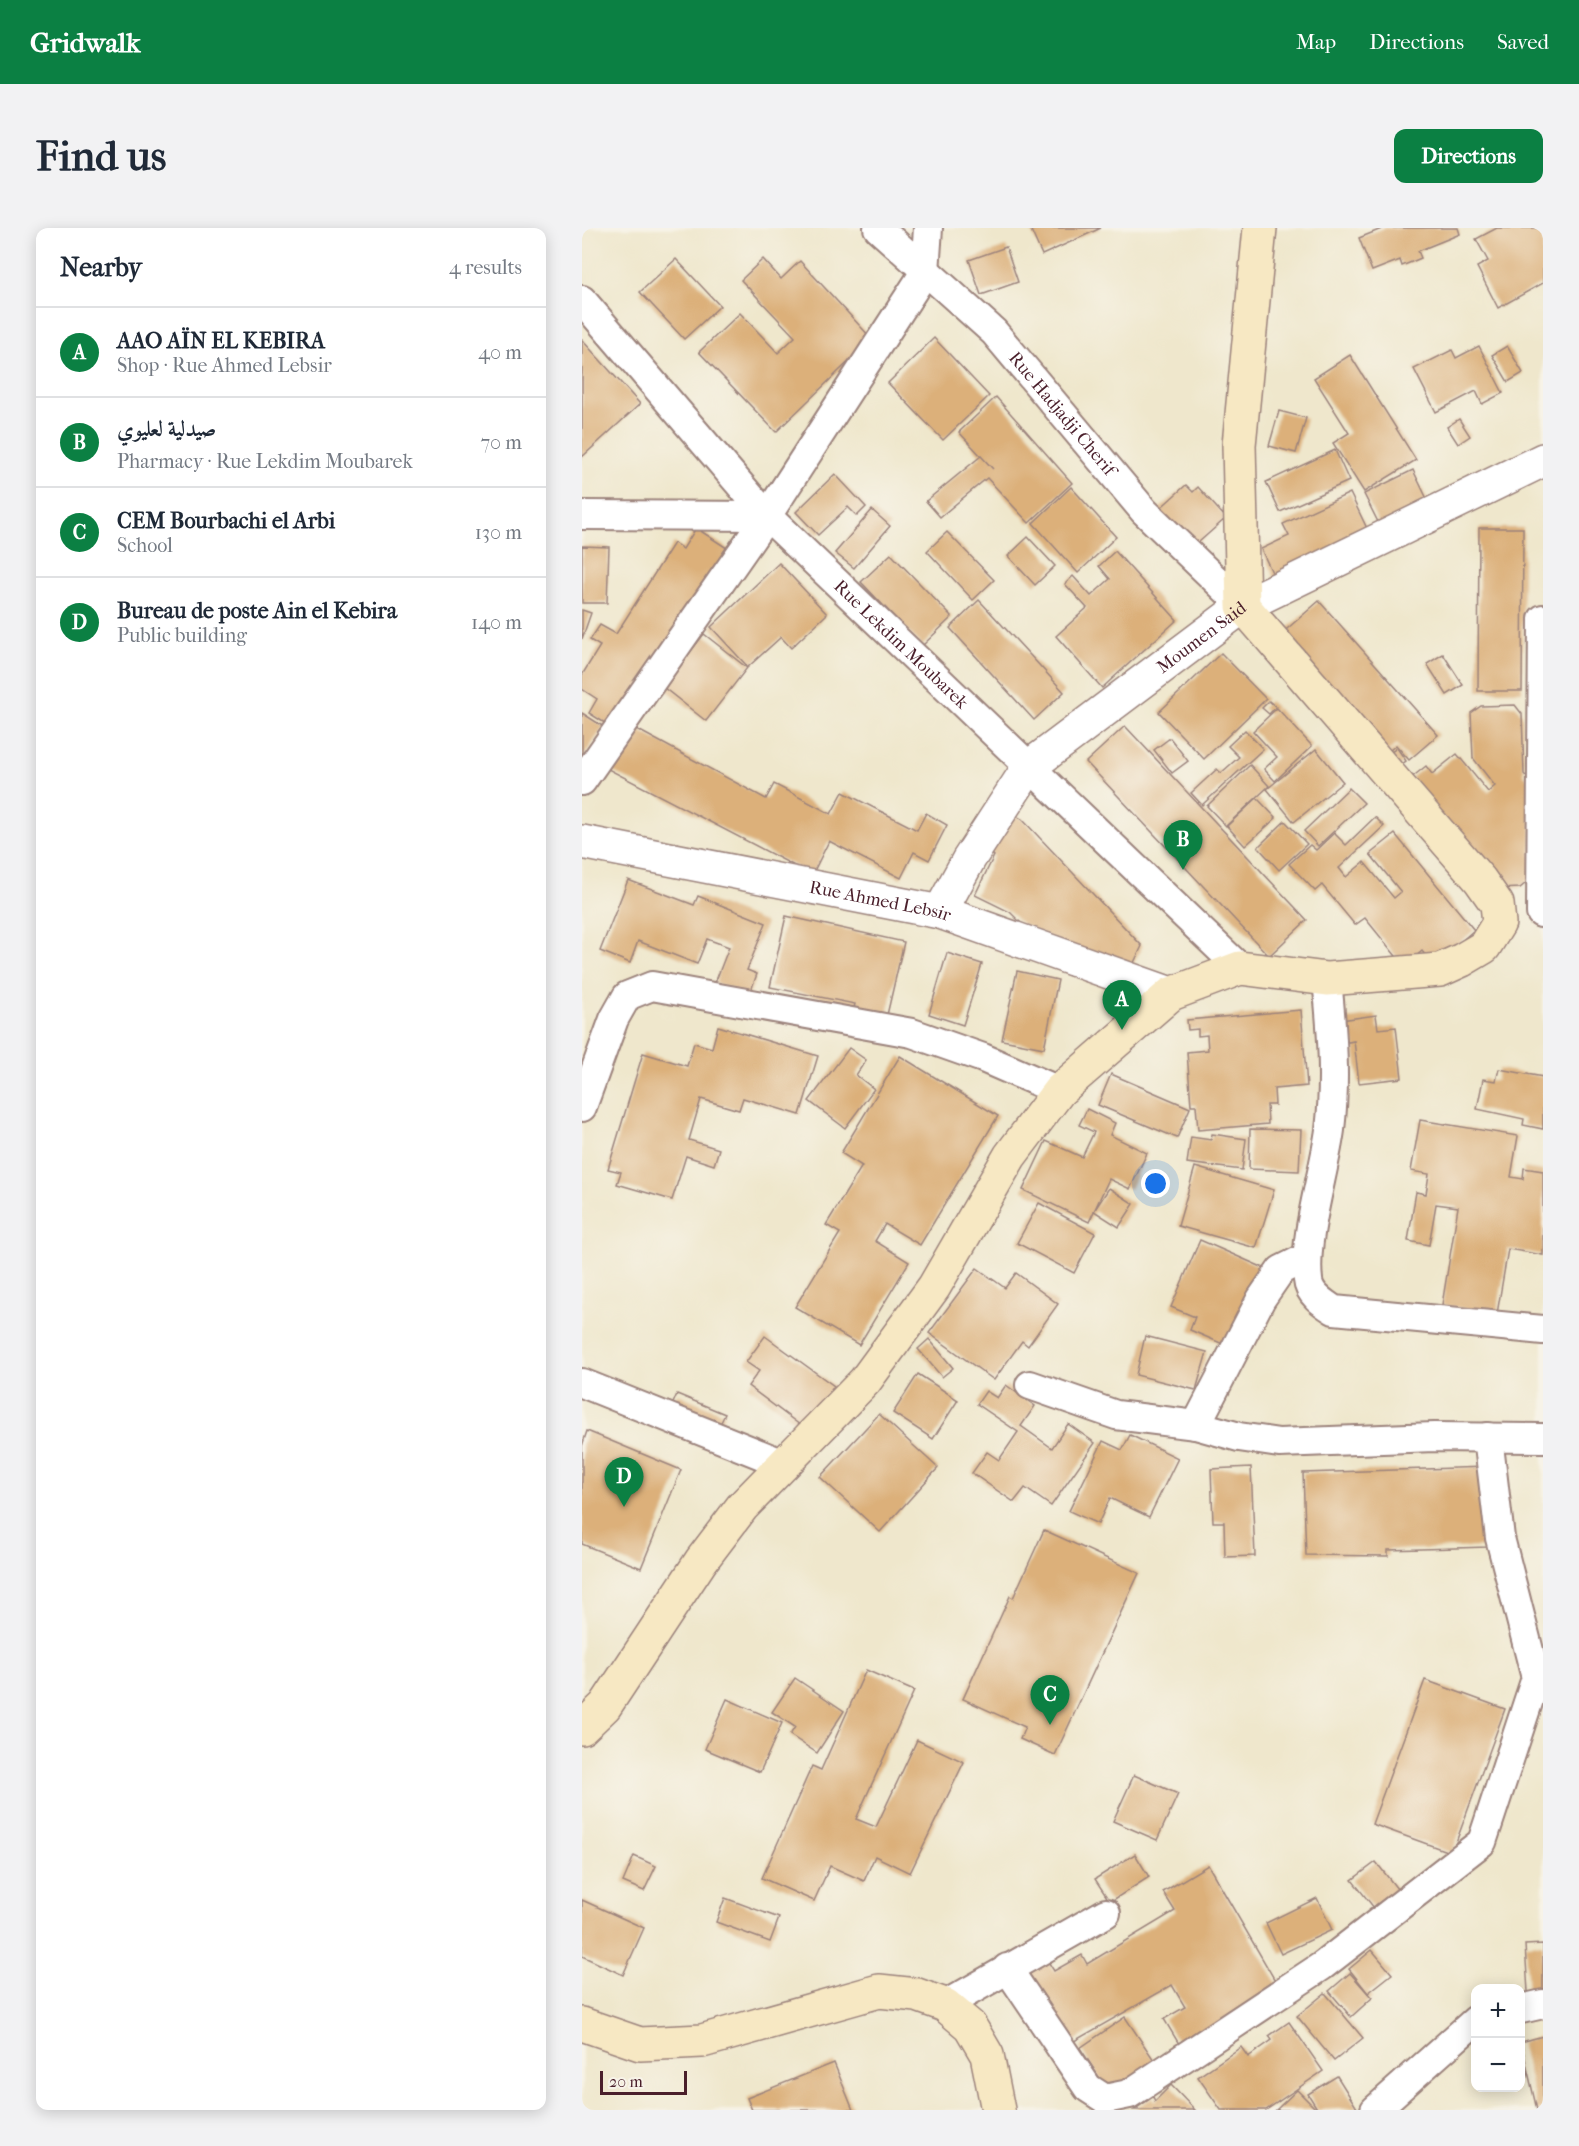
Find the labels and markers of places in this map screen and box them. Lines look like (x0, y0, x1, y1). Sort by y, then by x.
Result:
pin: B (1164, 820, 1202, 870)
pin: A (1102, 980, 1142, 1030)
pin: D (604, 1458, 644, 1507)
pin: C (1030, 1676, 1070, 1725)

